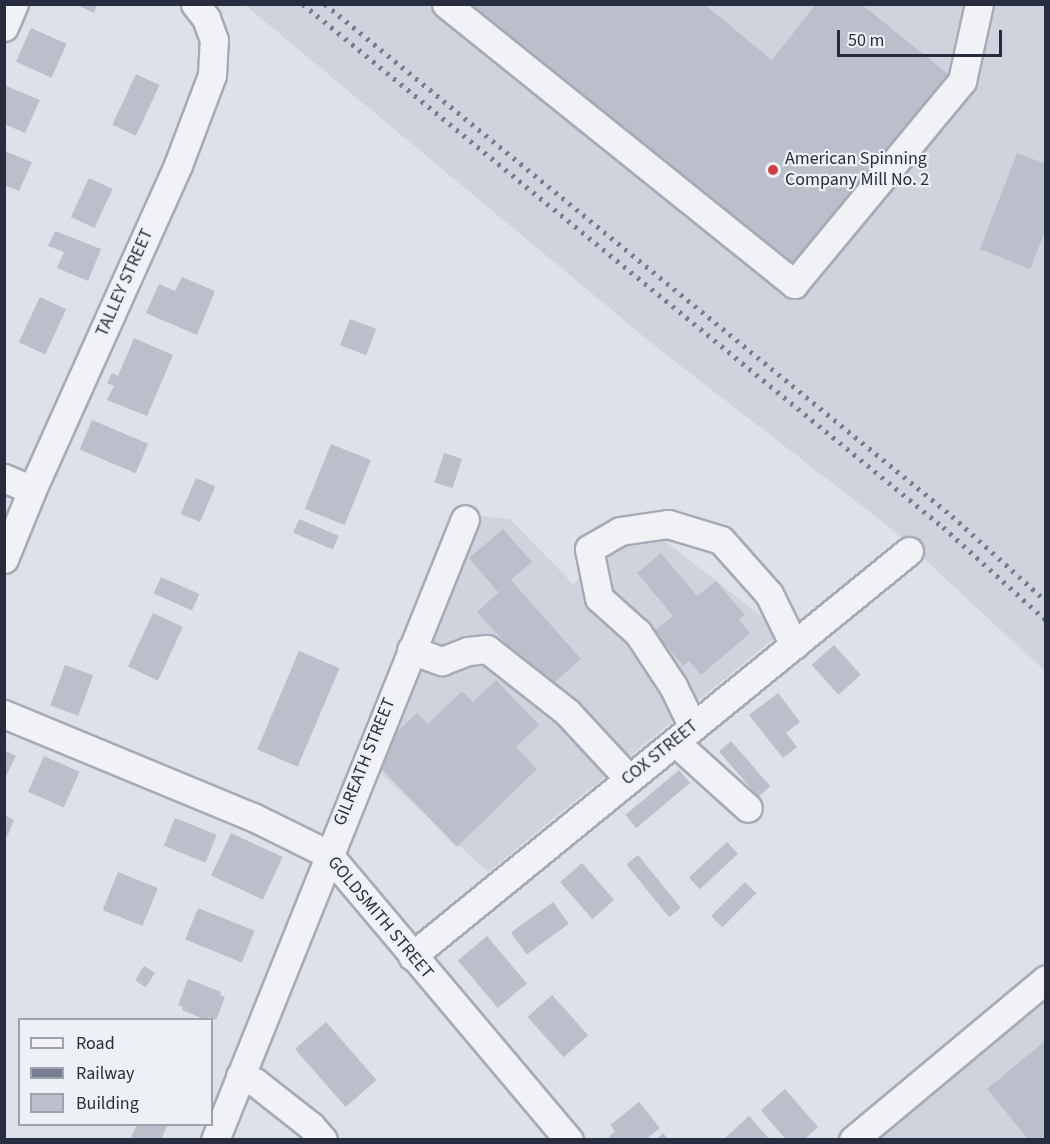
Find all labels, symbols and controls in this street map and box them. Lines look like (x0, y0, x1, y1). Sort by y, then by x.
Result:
scale bar (840, 18, 1005, 56)
text: 50 m (848, 28, 884, 53)
place label: American Spinning Company Mill No. 2 (785, 149, 929, 192)
marker: American Spinning Company Mill No. 2 (766, 163, 780, 177)
street label: TALLEY STREET (92, 226, 158, 340)
street label: GILREATH STREET (330, 695, 400, 829)
street label: COX STREET (617, 716, 703, 790)
street label: GOLDSMITH STREET (323, 852, 437, 984)
legend (18, 1018, 213, 1126)
text: Road (76, 1031, 115, 1056)
text: Railway (76, 1061, 135, 1086)
text: Building (76, 1091, 139, 1116)

